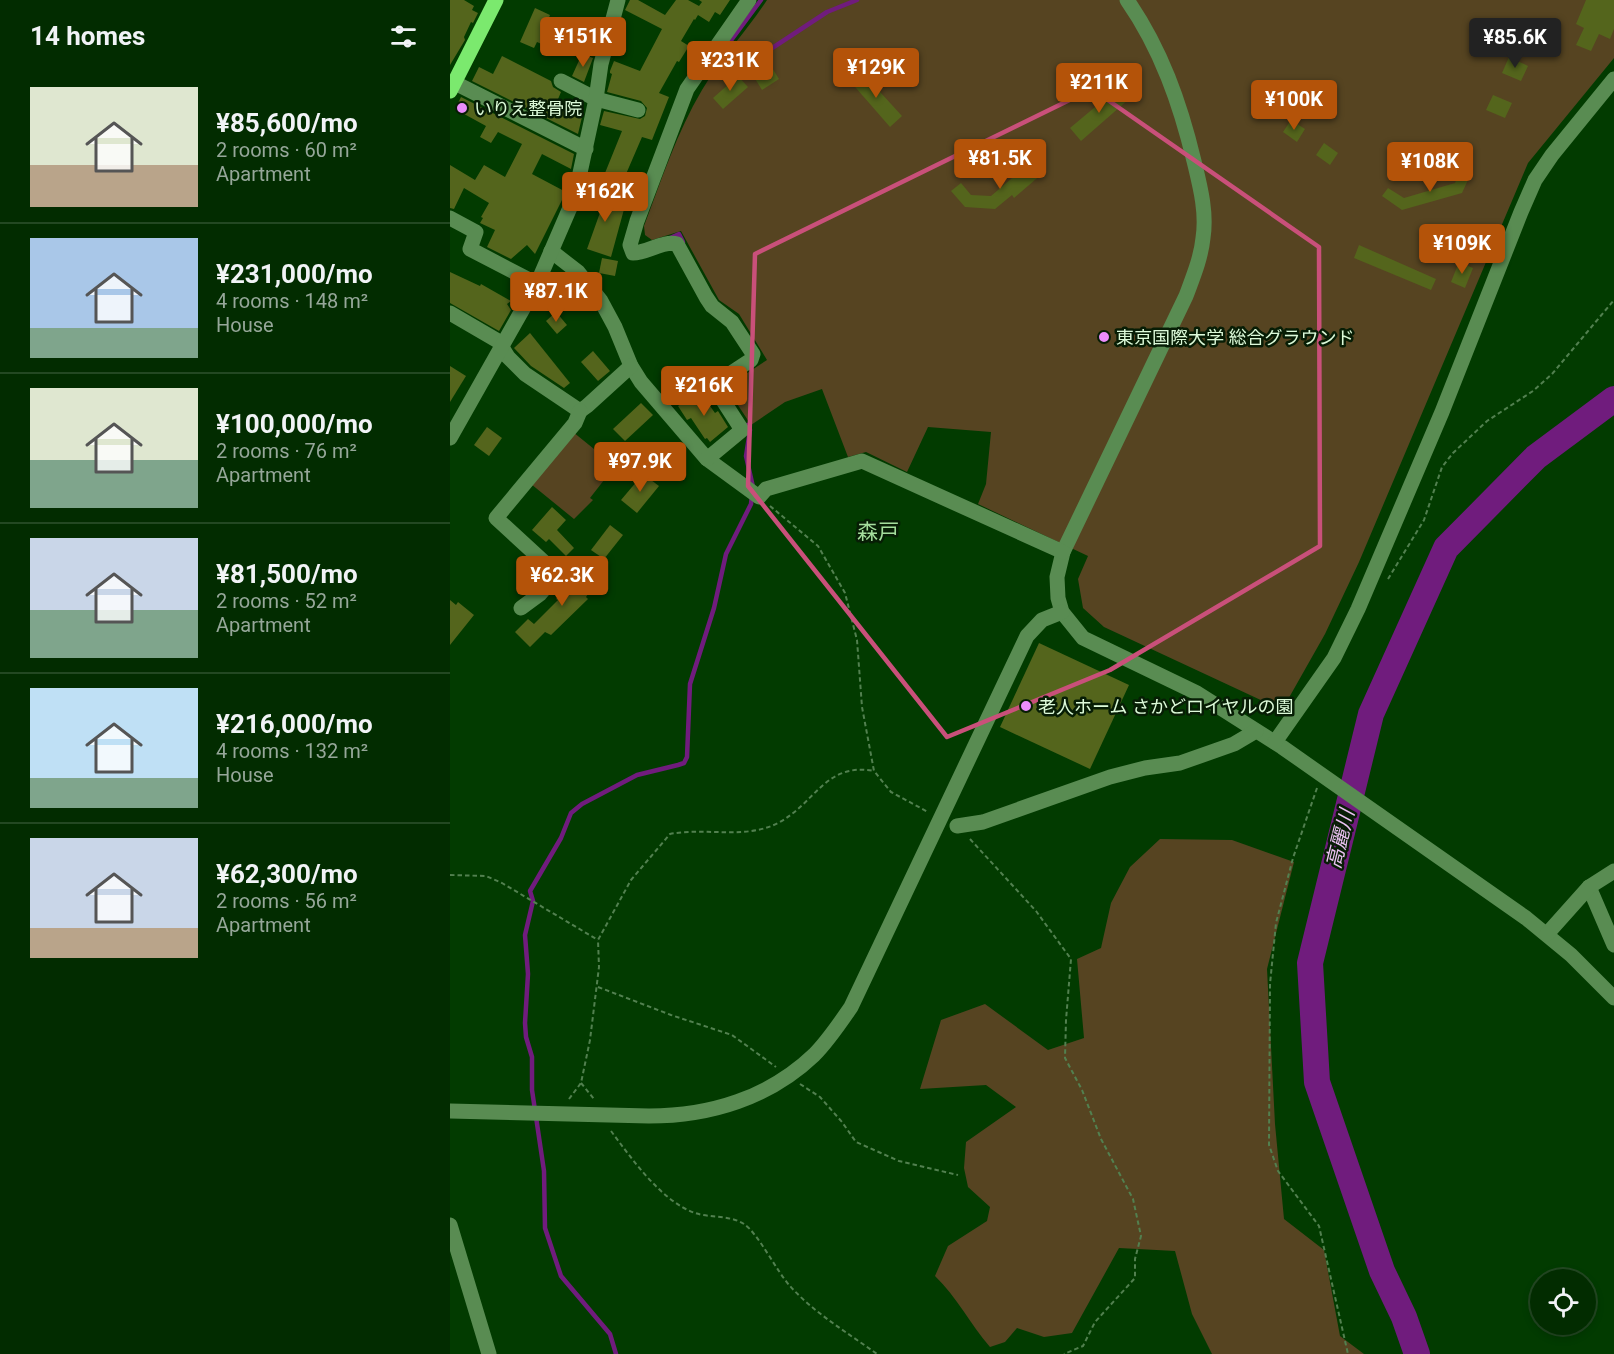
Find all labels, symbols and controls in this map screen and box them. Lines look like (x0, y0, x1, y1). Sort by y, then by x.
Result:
pin: ¥151K (541, 17, 625, 68)
pin: ¥85.6K (1466, 18, 1564, 69)
icon: filters (387, 20, 420, 53)
text: 14 homes (30, 21, 145, 51)
text: ¥151K (554, 24, 612, 48)
text: ¥85.6K (1483, 25, 1547, 49)
pin: ¥231K (688, 41, 772, 92)
text: ¥231K (701, 48, 759, 72)
pin: ¥129K (834, 48, 918, 99)
text: ¥129K (847, 55, 905, 79)
pin: ¥211K (1057, 63, 1141, 114)
text: ¥211K (1070, 70, 1128, 94)
pin: ¥100K (1252, 80, 1336, 131)
text: ¥100K (1265, 87, 1323, 111)
place label: いりえ整骨院 (474, 98, 582, 119)
marker: いりえ整骨院 (455, 101, 469, 115)
text: ¥85,600/mo (216, 108, 358, 138)
icon: home (78, 111, 150, 183)
text: 2 rooms · 60 m² (216, 138, 357, 162)
pin: ¥81.5K (951, 139, 1049, 190)
pin: ¥108K (1388, 142, 1472, 193)
text: ¥81.5K (968, 146, 1032, 170)
text: ¥108K (1401, 149, 1459, 173)
text: Apartment (216, 162, 311, 186)
pin: ¥162K (563, 172, 647, 223)
text: ¥162K (576, 179, 634, 203)
pin: ¥109K (1420, 224, 1504, 275)
text: ¥109K (1433, 231, 1491, 255)
text: ¥231,000/mo (216, 259, 373, 289)
icon: home (78, 262, 150, 334)
pin: ¥87.1K (507, 272, 605, 323)
text: ¥87.1K (524, 279, 588, 303)
text: 4 rooms · 148 m² (216, 289, 368, 313)
text: House (216, 313, 274, 337)
place label: 東京国際大学 総合グラウンド (1116, 327, 1354, 348)
marker: 東京国際大学 総合グラウンド (1097, 330, 1111, 344)
pin: ¥216K (662, 366, 746, 417)
text: ¥216K (675, 373, 733, 397)
text: ¥100,000/mo (216, 409, 373, 439)
icon: home (78, 412, 150, 484)
text: 2 rooms · 76 m² (216, 439, 357, 463)
pin: ¥97.9K (591, 442, 689, 493)
text: ¥97.9K (608, 449, 672, 473)
text: Apartment (216, 463, 311, 487)
district label: 森戸 (857, 520, 899, 544)
pin: ¥62.3K (513, 556, 611, 607)
text: ¥81,500/mo (216, 559, 358, 589)
icon: home (78, 562, 150, 634)
text: ¥62.3K (530, 563, 594, 587)
text: 2 rooms · 52 m² (216, 589, 357, 613)
text: Apartment (216, 613, 311, 637)
place label: 老人ホーム さかどロイヤルの園 (1038, 696, 1293, 717)
marker: 老人ホーム さかどロイヤルの園 (1019, 699, 1033, 713)
text: ¥216,000/mo (216, 709, 373, 739)
icon: home (78, 712, 150, 784)
text: 4 rooms · 132 m² (216, 739, 368, 763)
text: House (216, 763, 274, 787)
water label: 高麗川 (1321, 805, 1359, 871)
text: ¥62,300/mo (216, 859, 358, 889)
icon: home (78, 862, 150, 934)
text: 2 rooms · 56 m² (216, 889, 357, 913)
text: Apartment (216, 913, 311, 937)
map controls (1530, 1269, 1596, 1335)
button: locate (1530, 1269, 1596, 1335)

